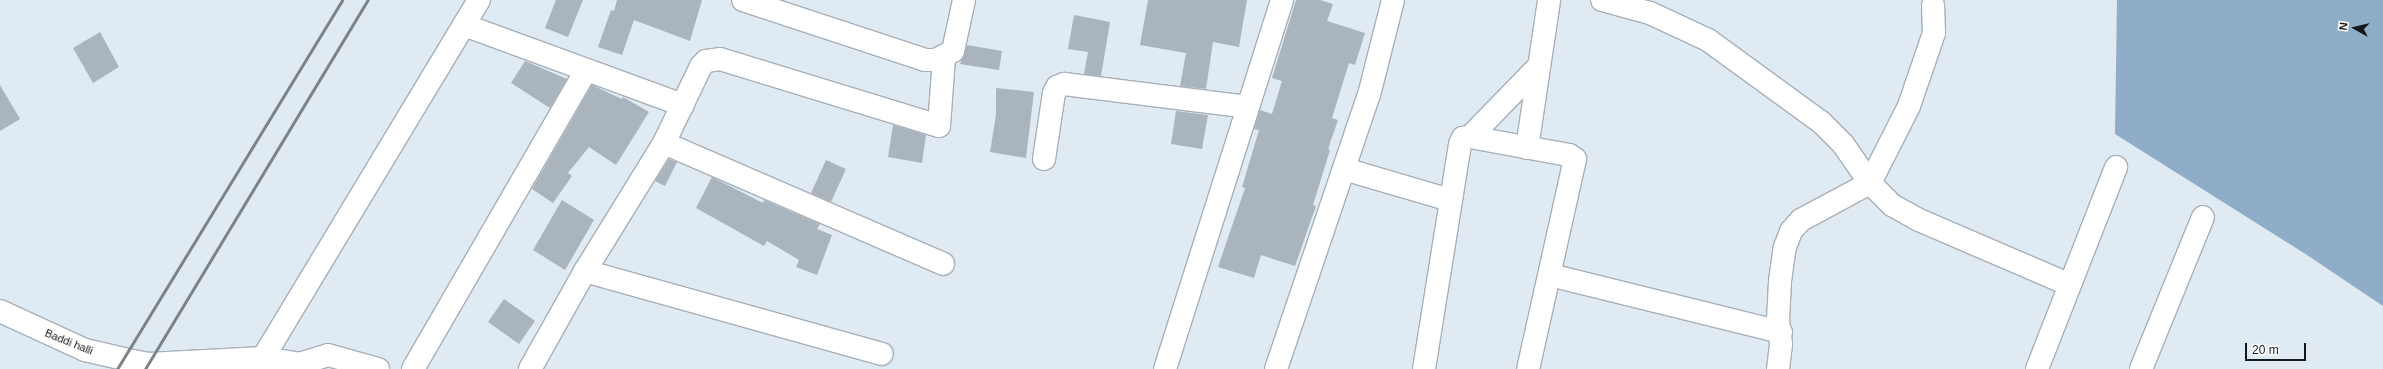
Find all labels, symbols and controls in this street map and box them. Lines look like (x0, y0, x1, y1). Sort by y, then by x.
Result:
north arrow (2335, 8, 2375, 48)
text: N (2337, 22, 2350, 31)
street label: Baddi halli (43, 326, 95, 358)
scale bar (2247, 335, 2308, 361)
text: 20 m (2252, 343, 2279, 357)

